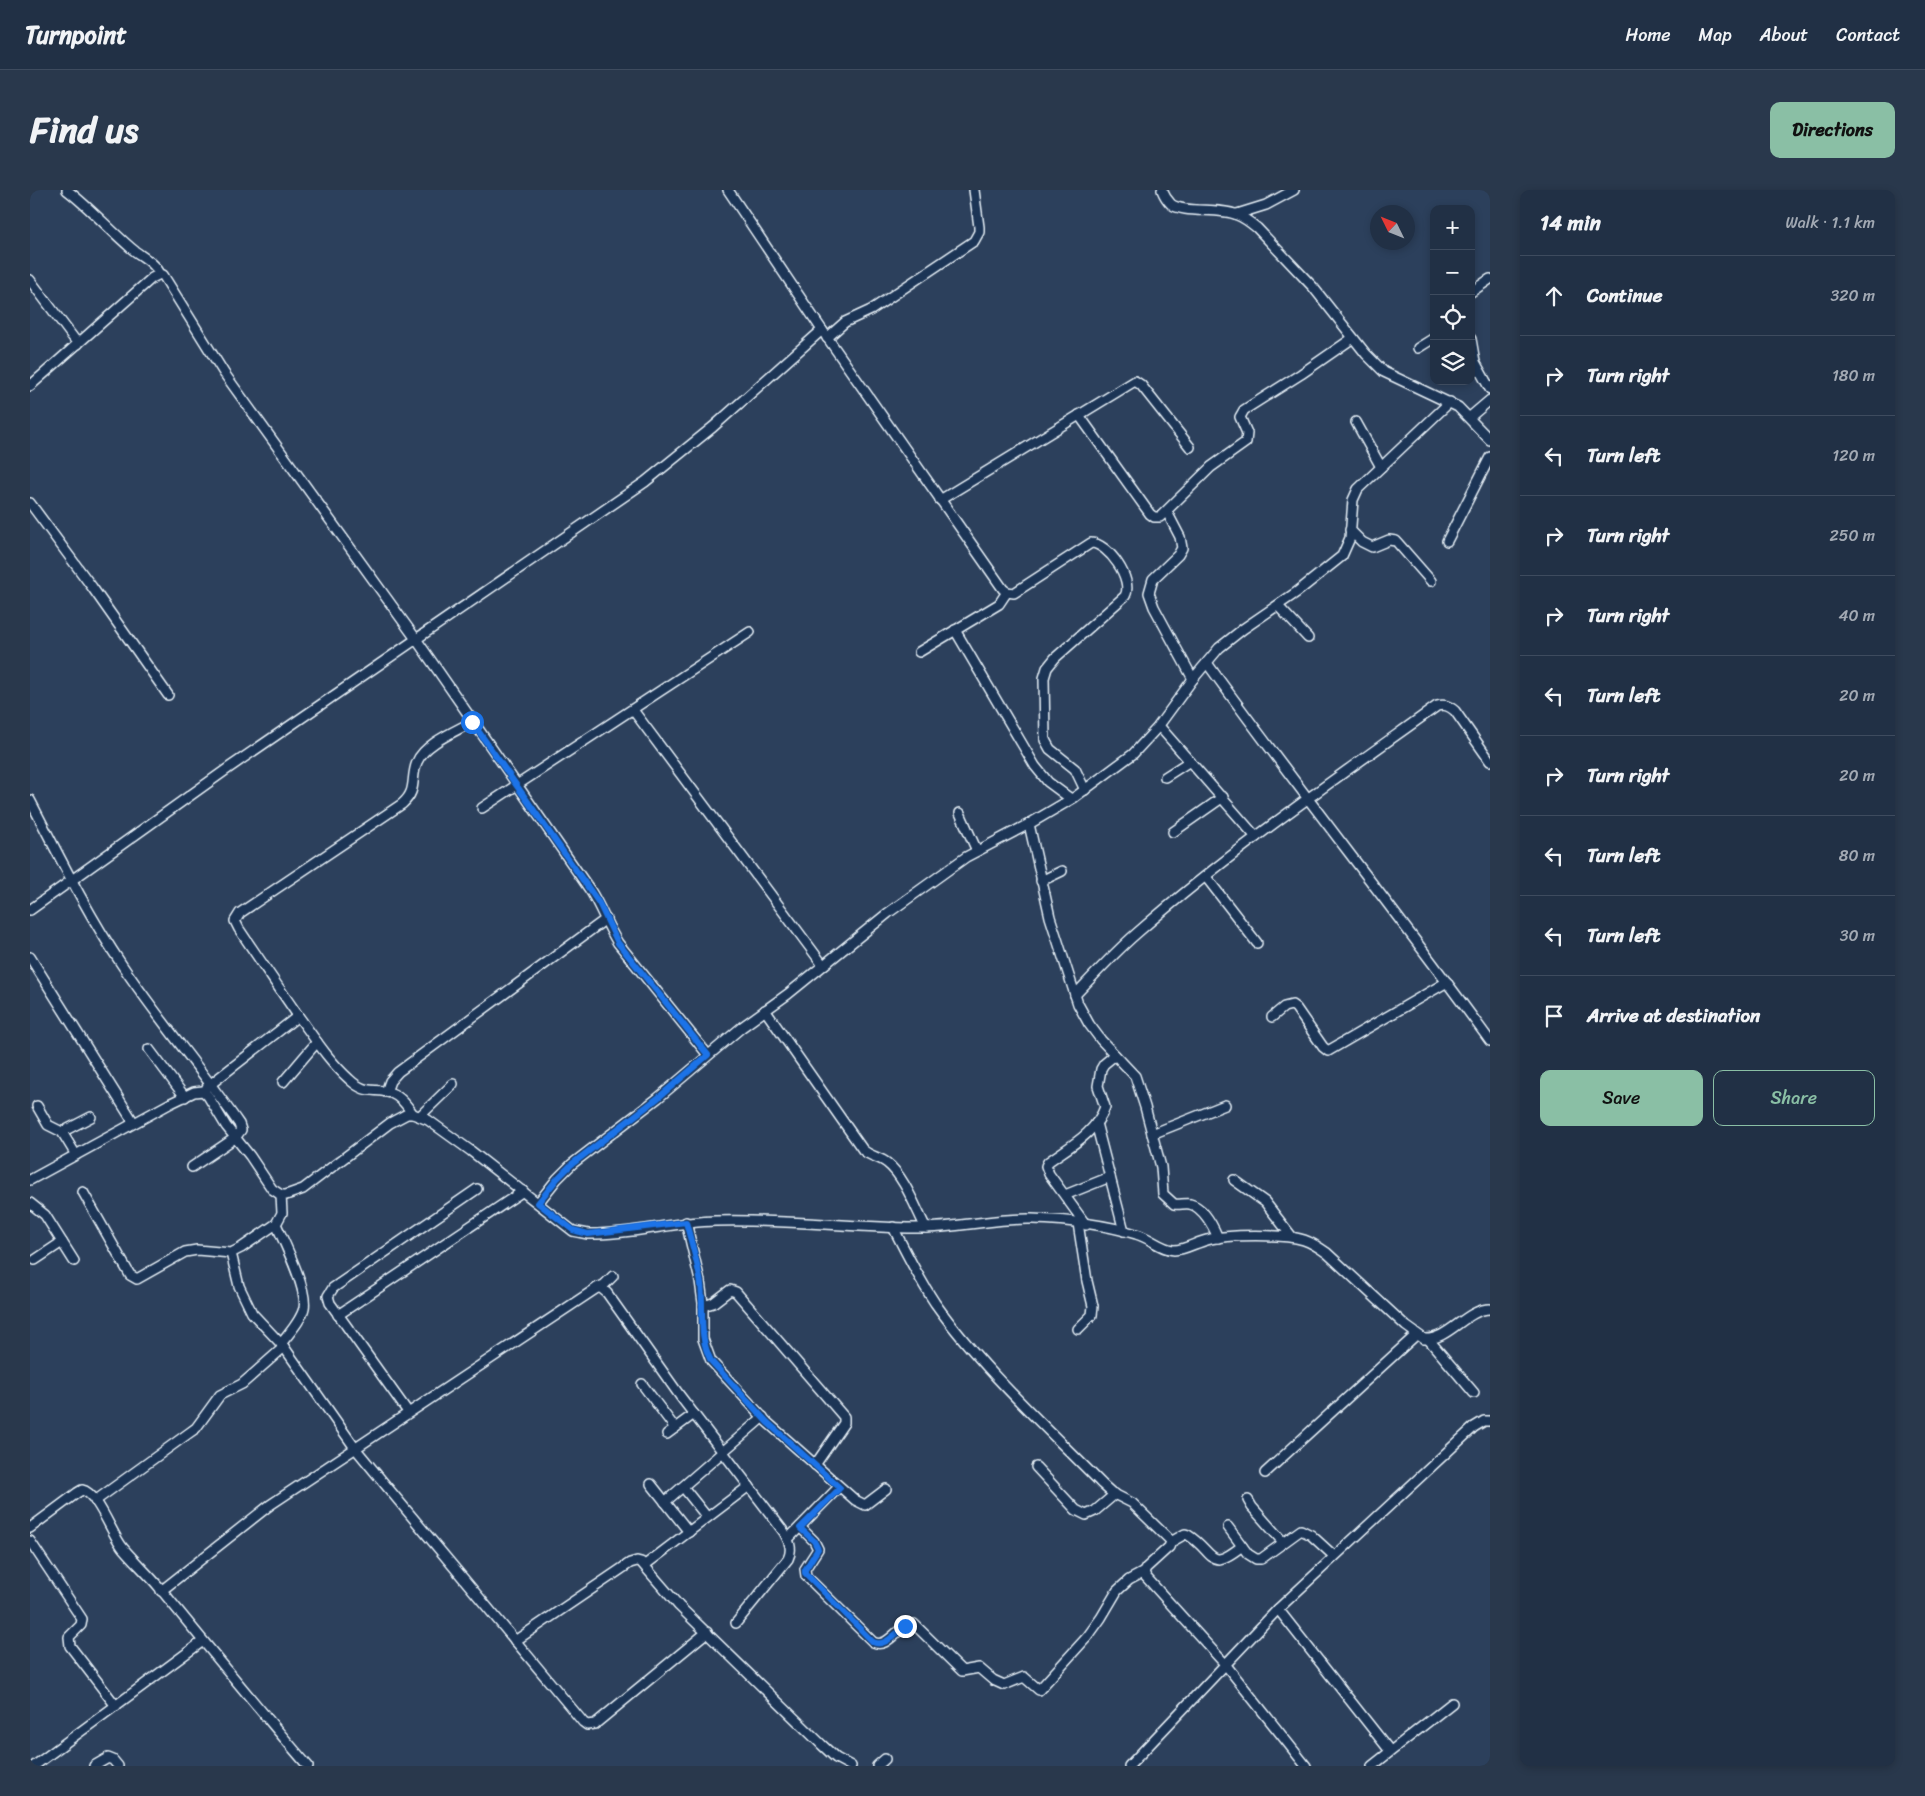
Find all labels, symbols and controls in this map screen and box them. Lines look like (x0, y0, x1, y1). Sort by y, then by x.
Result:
text: Turnpoint (25, 14, 127, 56)
text: Home (1626, 19, 1671, 51)
text: Map (1699, 19, 1732, 51)
text: About (1760, 19, 1808, 51)
text: Contact (1836, 19, 1900, 51)
text: Find us (30, 99, 138, 161)
button: Directions (1770, 102, 1895, 158)
text: 14 min (1540, 204, 1601, 242)
north arrow (1370, 205, 1415, 250)
map controls (1430, 205, 1475, 385)
button: + (1430, 205, 1475, 250)
text: Walk · 1.1 km (1785, 208, 1875, 237)
button: − (1430, 250, 1475, 295)
text: Continue (1587, 279, 1663, 312)
text: 320 m (1830, 281, 1875, 310)
icon: ahead (1540, 282, 1568, 310)
button: locate (1430, 295, 1475, 340)
button: layers (1430, 340, 1475, 385)
text: Turn right (1587, 359, 1669, 392)
text: 180 m (1832, 361, 1875, 390)
icon: right (1540, 362, 1568, 390)
text: Turn left (1587, 439, 1660, 472)
text: 120 m (1832, 441, 1875, 470)
icon: left (1540, 442, 1568, 470)
text: Turn right (1587, 519, 1669, 552)
text: 250 m (1829, 521, 1875, 550)
icon: right (1540, 522, 1568, 550)
text: Turn right (1587, 599, 1669, 632)
text: 40 m (1838, 601, 1875, 630)
icon: right (1540, 602, 1568, 630)
text: Turn left (1587, 679, 1660, 712)
text: 20 m (1839, 681, 1875, 710)
icon: left (1540, 682, 1568, 710)
route start (461, 711, 484, 734)
text: Turn right (1587, 759, 1669, 792)
text: 20 m (1839, 761, 1875, 790)
icon: right (1540, 762, 1568, 790)
text: Turn left (1587, 839, 1660, 872)
text: 80 m (1839, 841, 1875, 870)
icon: left (1540, 842, 1568, 870)
text: Turn left (1587, 919, 1660, 952)
text: 30 m (1840, 921, 1875, 950)
icon: left (1540, 922, 1568, 950)
text: Arrive at destination (1587, 999, 1760, 1032)
icon: arrive (1540, 1002, 1568, 1030)
button: Save (1540, 1070, 1703, 1126)
button: Share (1713, 1070, 1875, 1126)
route end (894, 1615, 917, 1638)

